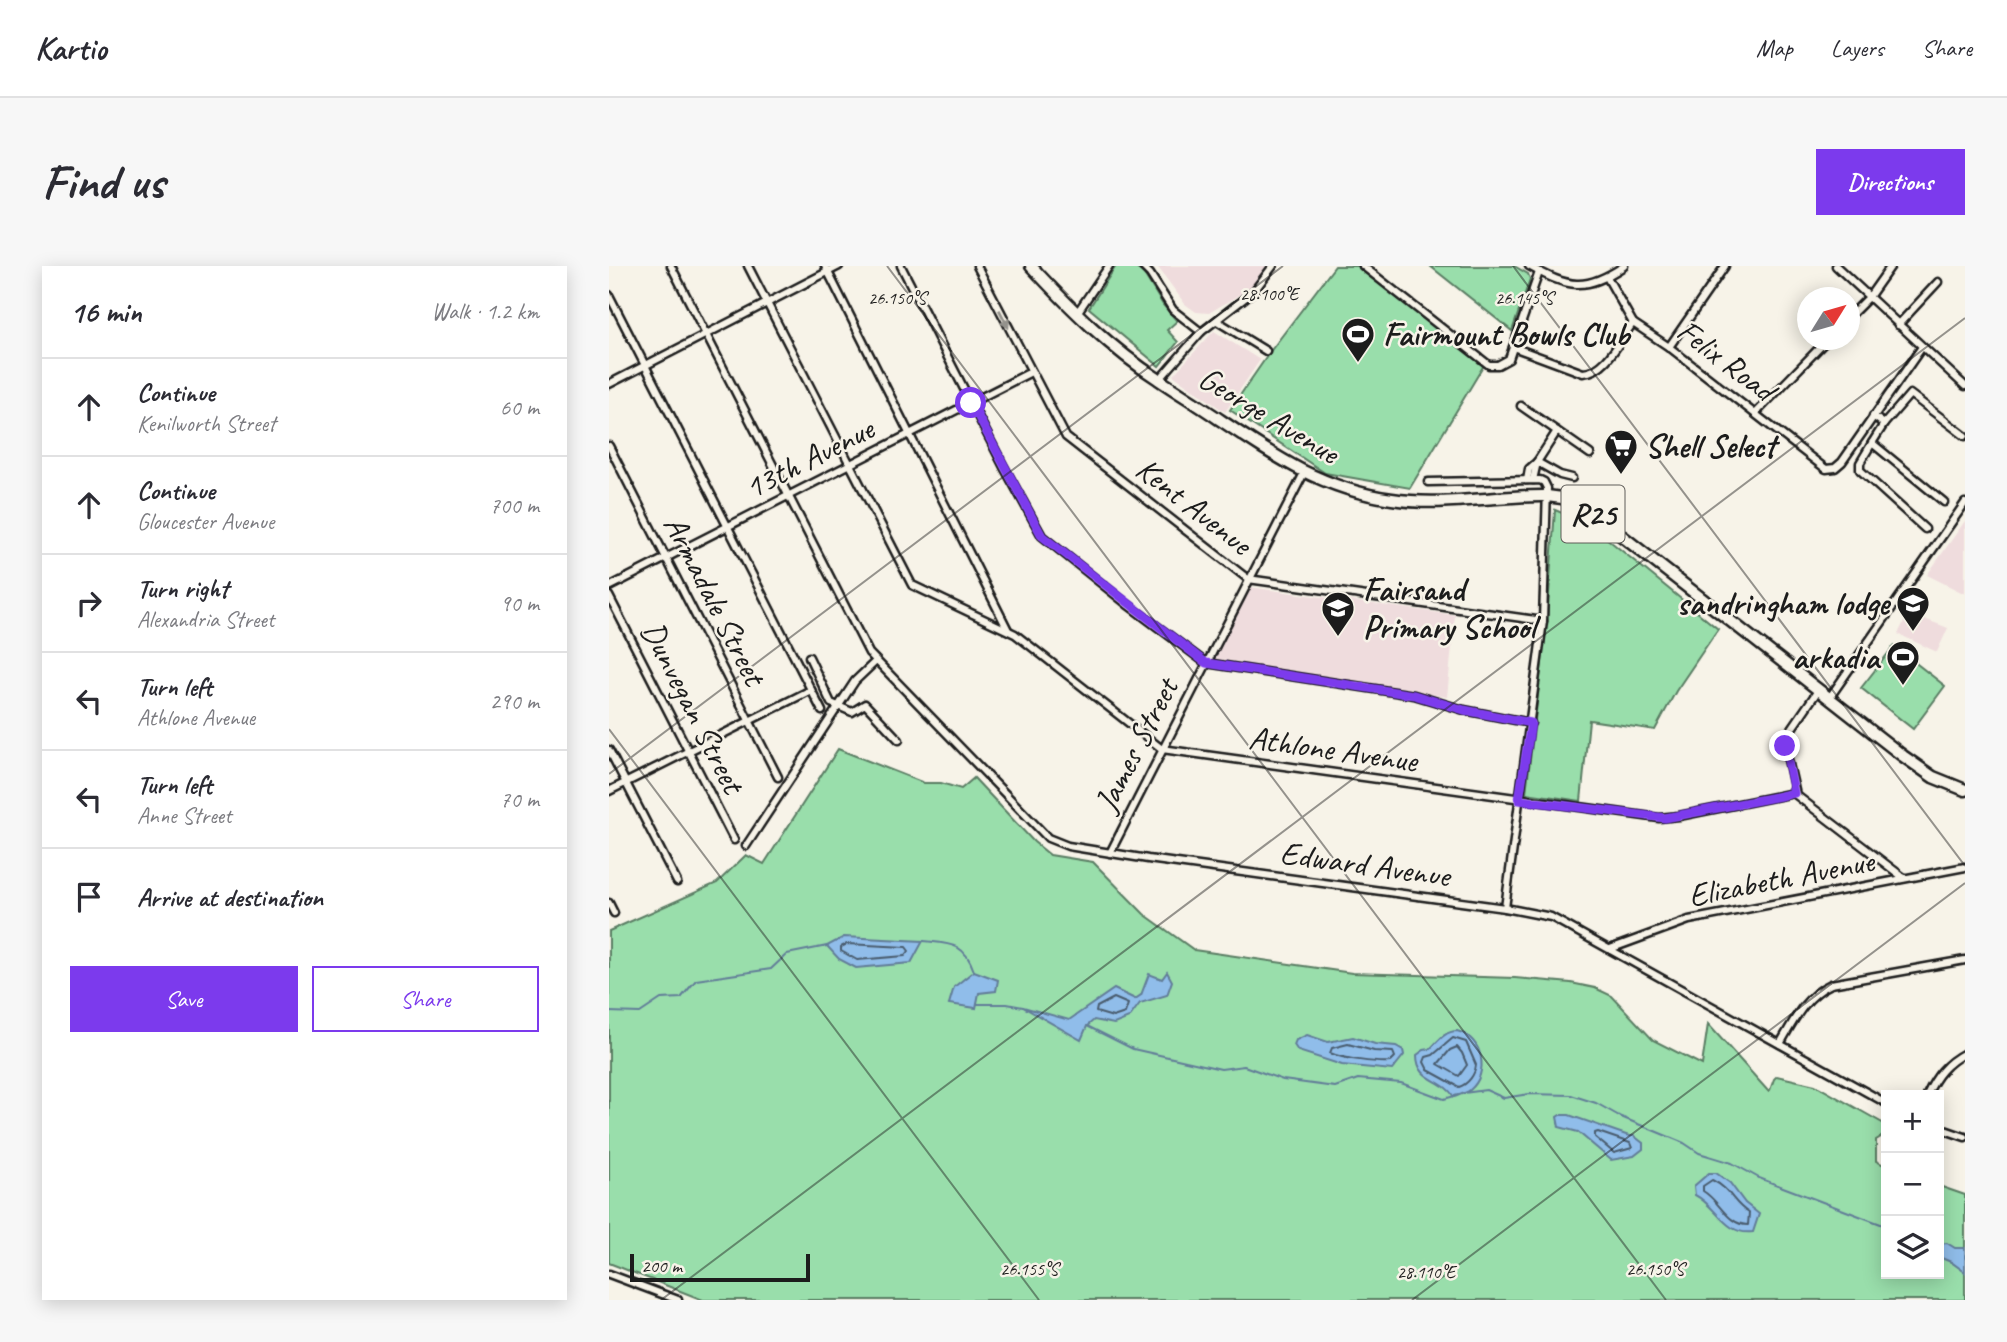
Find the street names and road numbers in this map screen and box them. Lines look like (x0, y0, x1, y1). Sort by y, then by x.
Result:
street label: Felix Road (1669, 310, 1787, 414)
street label: George Avenue (1191, 357, 1349, 475)
street label: 13th Avenue (737, 407, 883, 508)
street label: Kent Avenue (1128, 448, 1262, 566)
road number: R25 (1562, 486, 1625, 542)
street label: Armadale Street (654, 508, 777, 694)
street label: Dunvegan Street (632, 614, 756, 803)
street label: James Street (1084, 669, 1189, 820)
street label: Athlone Avenue (1246, 716, 1422, 782)
street label: Edward Avenue (1278, 831, 1455, 897)
street label: Elizabeth Avenue (1685, 839, 1879, 917)

